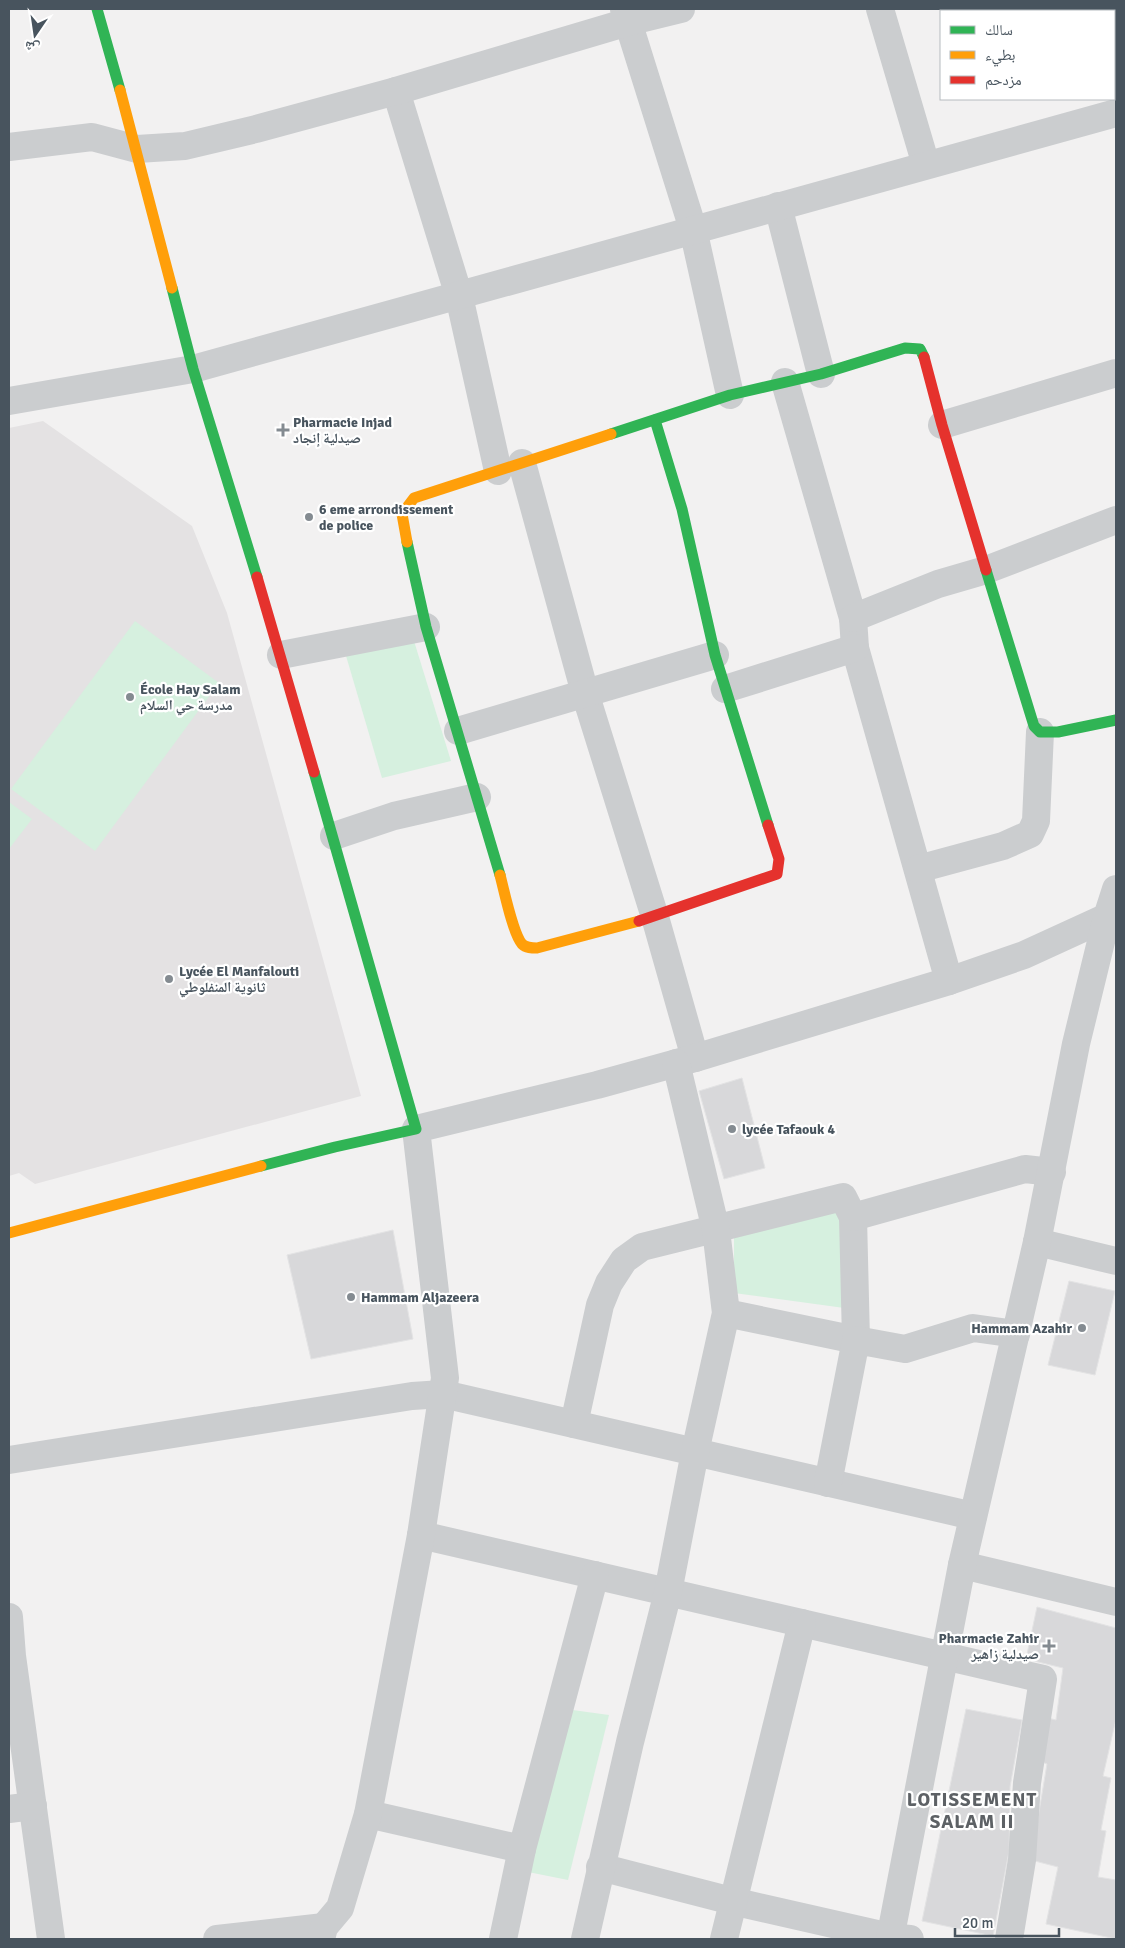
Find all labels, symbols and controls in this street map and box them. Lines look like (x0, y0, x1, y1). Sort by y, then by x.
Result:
north arrow (10, 10, 60, 60)
legend (940, 10, 1115, 100)
text: سالك (985, 21, 1013, 39)
text: ش (23, 37, 41, 57)
text: بطيء (985, 46, 1015, 67)
text: مزدحم (985, 71, 1022, 90)
place label: Pharmacie Injad صيدلية إنجاد (293, 414, 392, 447)
marker: Pharmacie Injad صيدلية إنجاد (277, 424, 289, 436)
place label: 6 eme arrondissement de police (319, 501, 454, 534)
marker: 6 eme arrondissement de police (303, 511, 315, 523)
place label: École Hay Salam مدرسة حي السلام (140, 681, 241, 716)
marker: École Hay Salam مدرسة حي السلام (124, 691, 136, 703)
place label: Lycée El Manfalouti ثانوية المنفلوطي (179, 963, 299, 998)
marker: Lycée El Manfalouti ثانوية المنفلوطي (163, 973, 175, 985)
place label: lycée Tafaouk 4 (742, 1121, 835, 1138)
marker: lycée Tafaouk 4 (726, 1123, 738, 1135)
place label: Hammam Aljazeera (361, 1289, 479, 1306)
marker: Hammam Aljazeera (345, 1291, 357, 1303)
place label: Hammam Azahir (971, 1320, 1072, 1337)
marker: Hammam Azahir (1076, 1322, 1088, 1334)
place label: Pharmacie Zahir صيدلية زاهير (938, 1630, 1039, 1663)
marker: Pharmacie Zahir صيدلية زاهير (1043, 1640, 1055, 1652)
district label: LOTISSEMENT SALAM II (907, 1788, 1037, 1834)
scale bar (955, 1906, 1059, 1938)
text: 20 m (962, 1914, 993, 1932)

